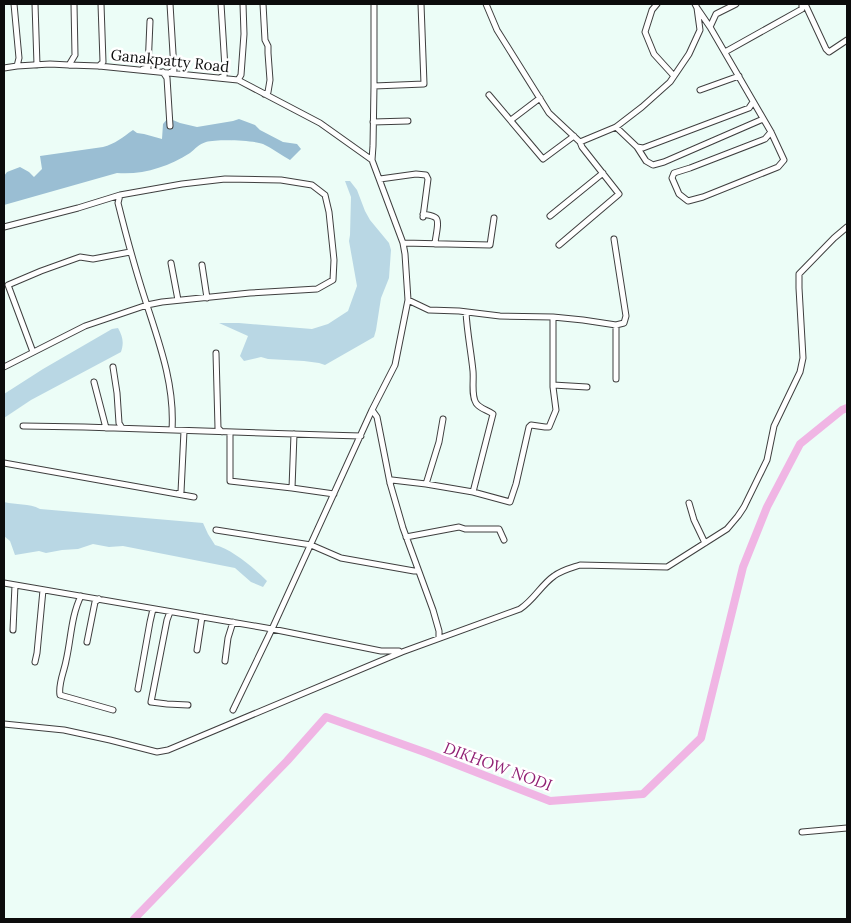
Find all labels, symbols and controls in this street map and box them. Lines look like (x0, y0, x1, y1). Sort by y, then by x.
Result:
street label: Ganakpatty Road (110, 45, 230, 76)
water label: DIKHOW NODI (441, 737, 555, 795)

